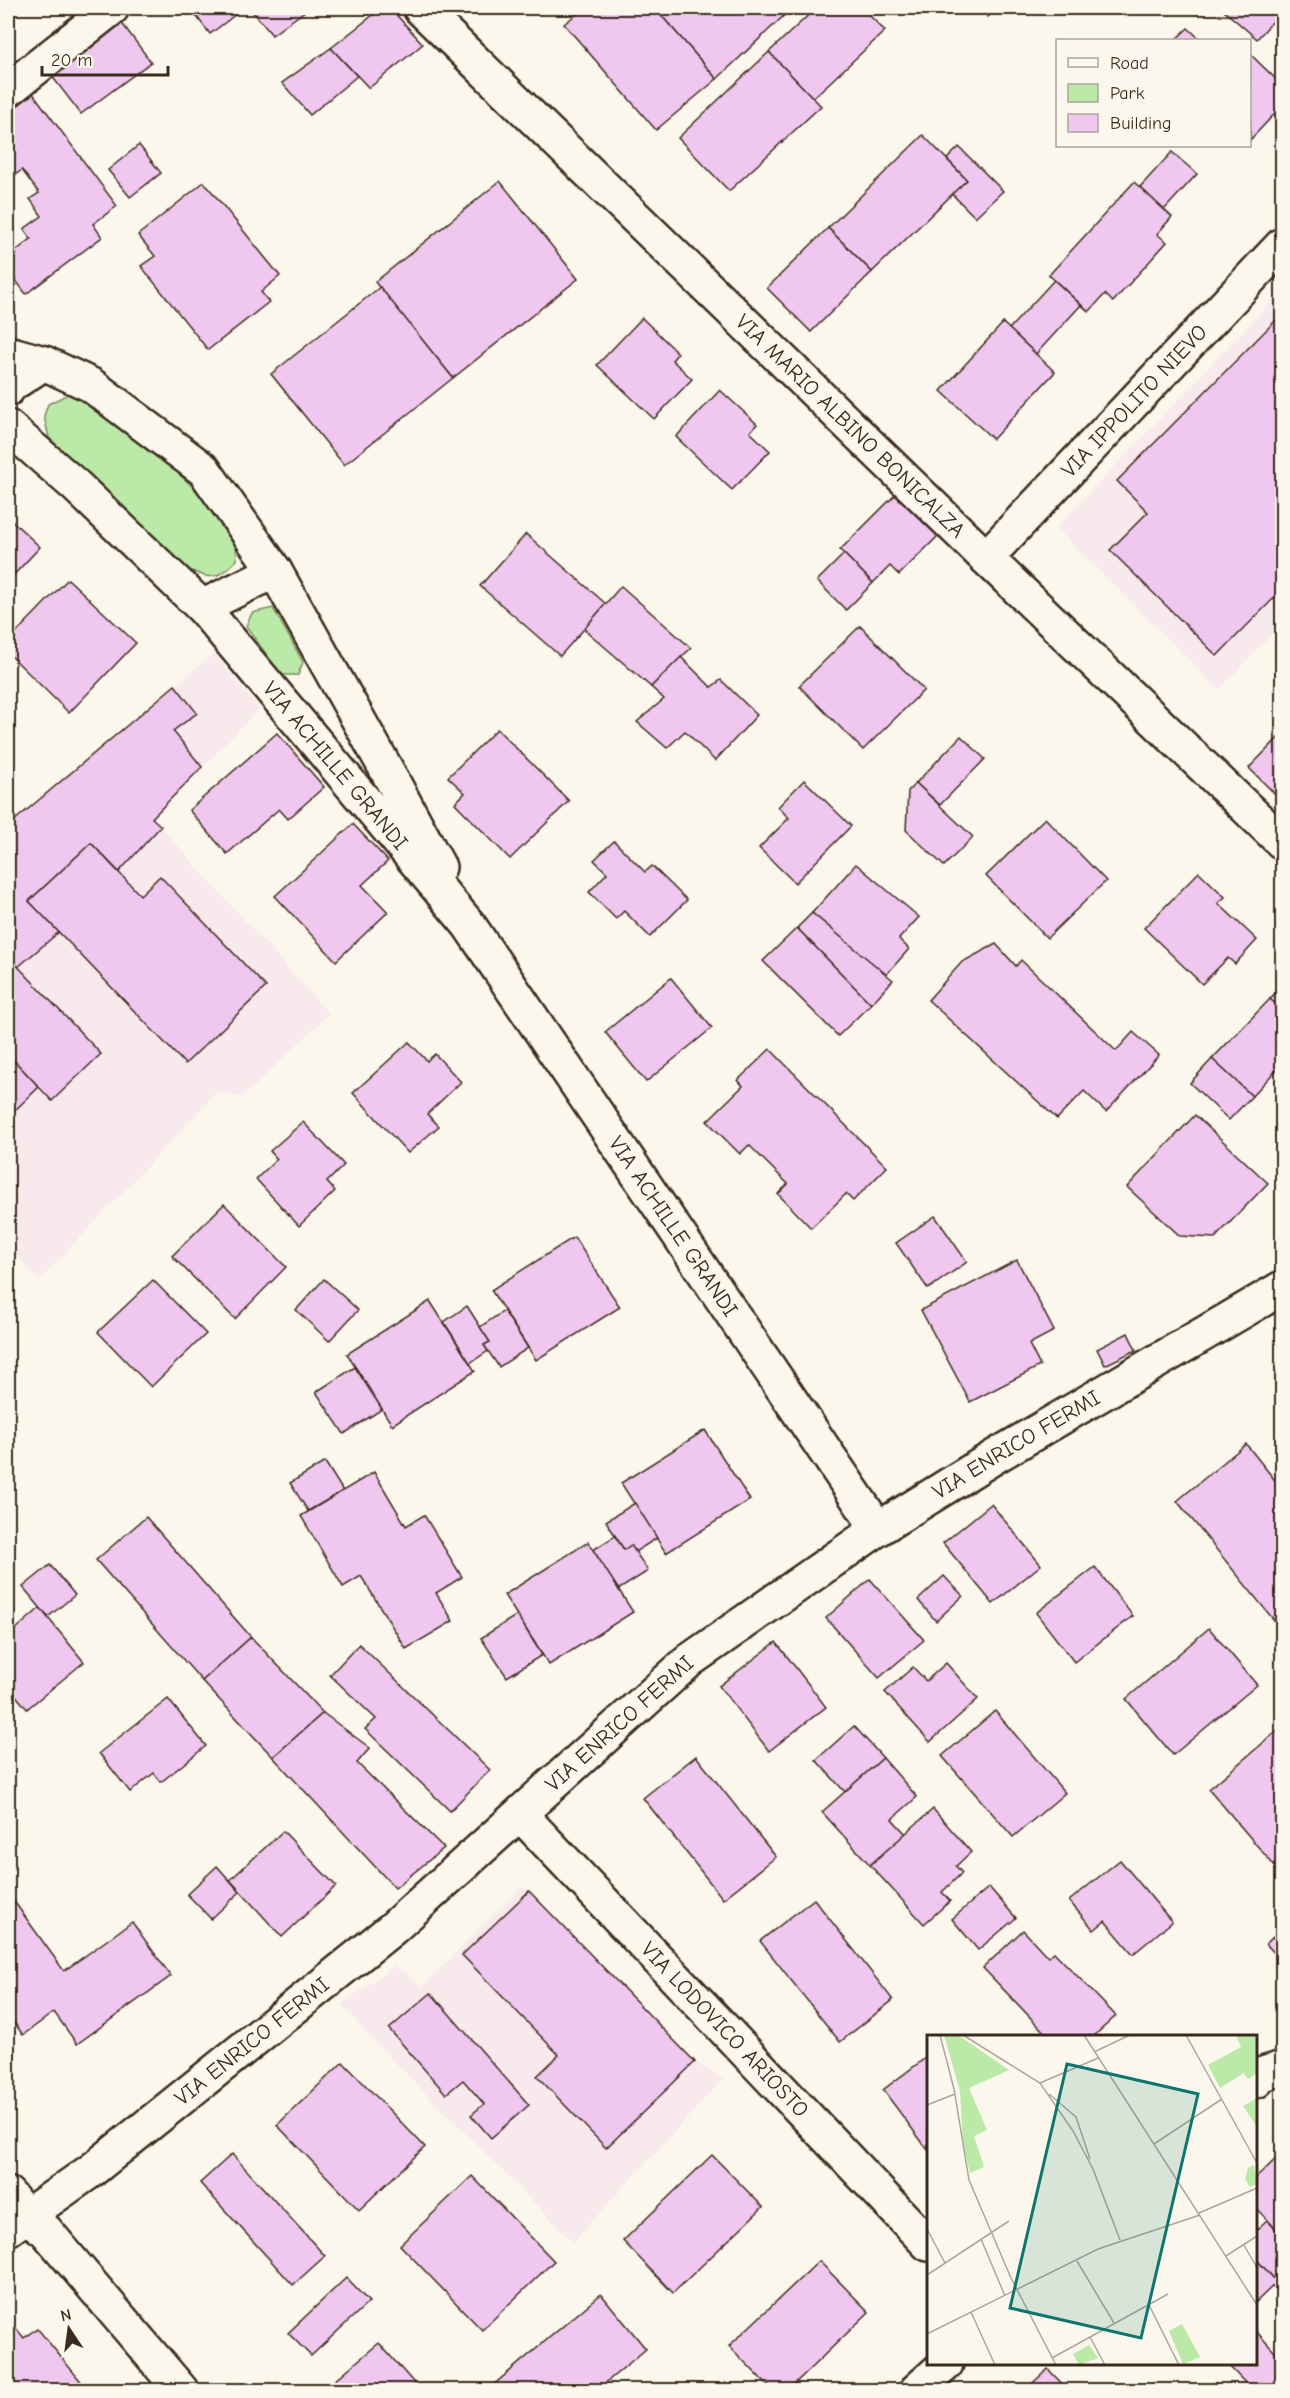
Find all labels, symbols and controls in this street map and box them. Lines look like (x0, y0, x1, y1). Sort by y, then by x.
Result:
scale bar (42, 39, 168, 77)
legend (1056, 39, 1251, 147)
text: 20 m (51, 50, 92, 71)
text: Road (1110, 53, 1149, 74)
text: Park (1110, 83, 1145, 104)
text: Building (1110, 113, 1172, 134)
street label: VIA MARIO ALBINO BONICALZA (730, 309, 971, 544)
street label: VIA IPPOLITO NIEVO (1056, 319, 1213, 483)
street label: VIA ACHILLE GRANDI (257, 676, 413, 855)
street label: VIA ACHILLE GRANDI (603, 1131, 743, 1322)
street label: VIA ENRICO FERMI (928, 1385, 1105, 1505)
street label: VIA ENRICO FERMI (540, 1650, 699, 1797)
street label: VIA LODOVICO ARIOSTO (635, 1937, 814, 2123)
street label: VIA ENRICO FERMI (170, 1971, 334, 2111)
inset map (927, 2035, 1257, 2365)
north arrow (39, 2299, 99, 2359)
text: N (59, 2305, 73, 2325)

